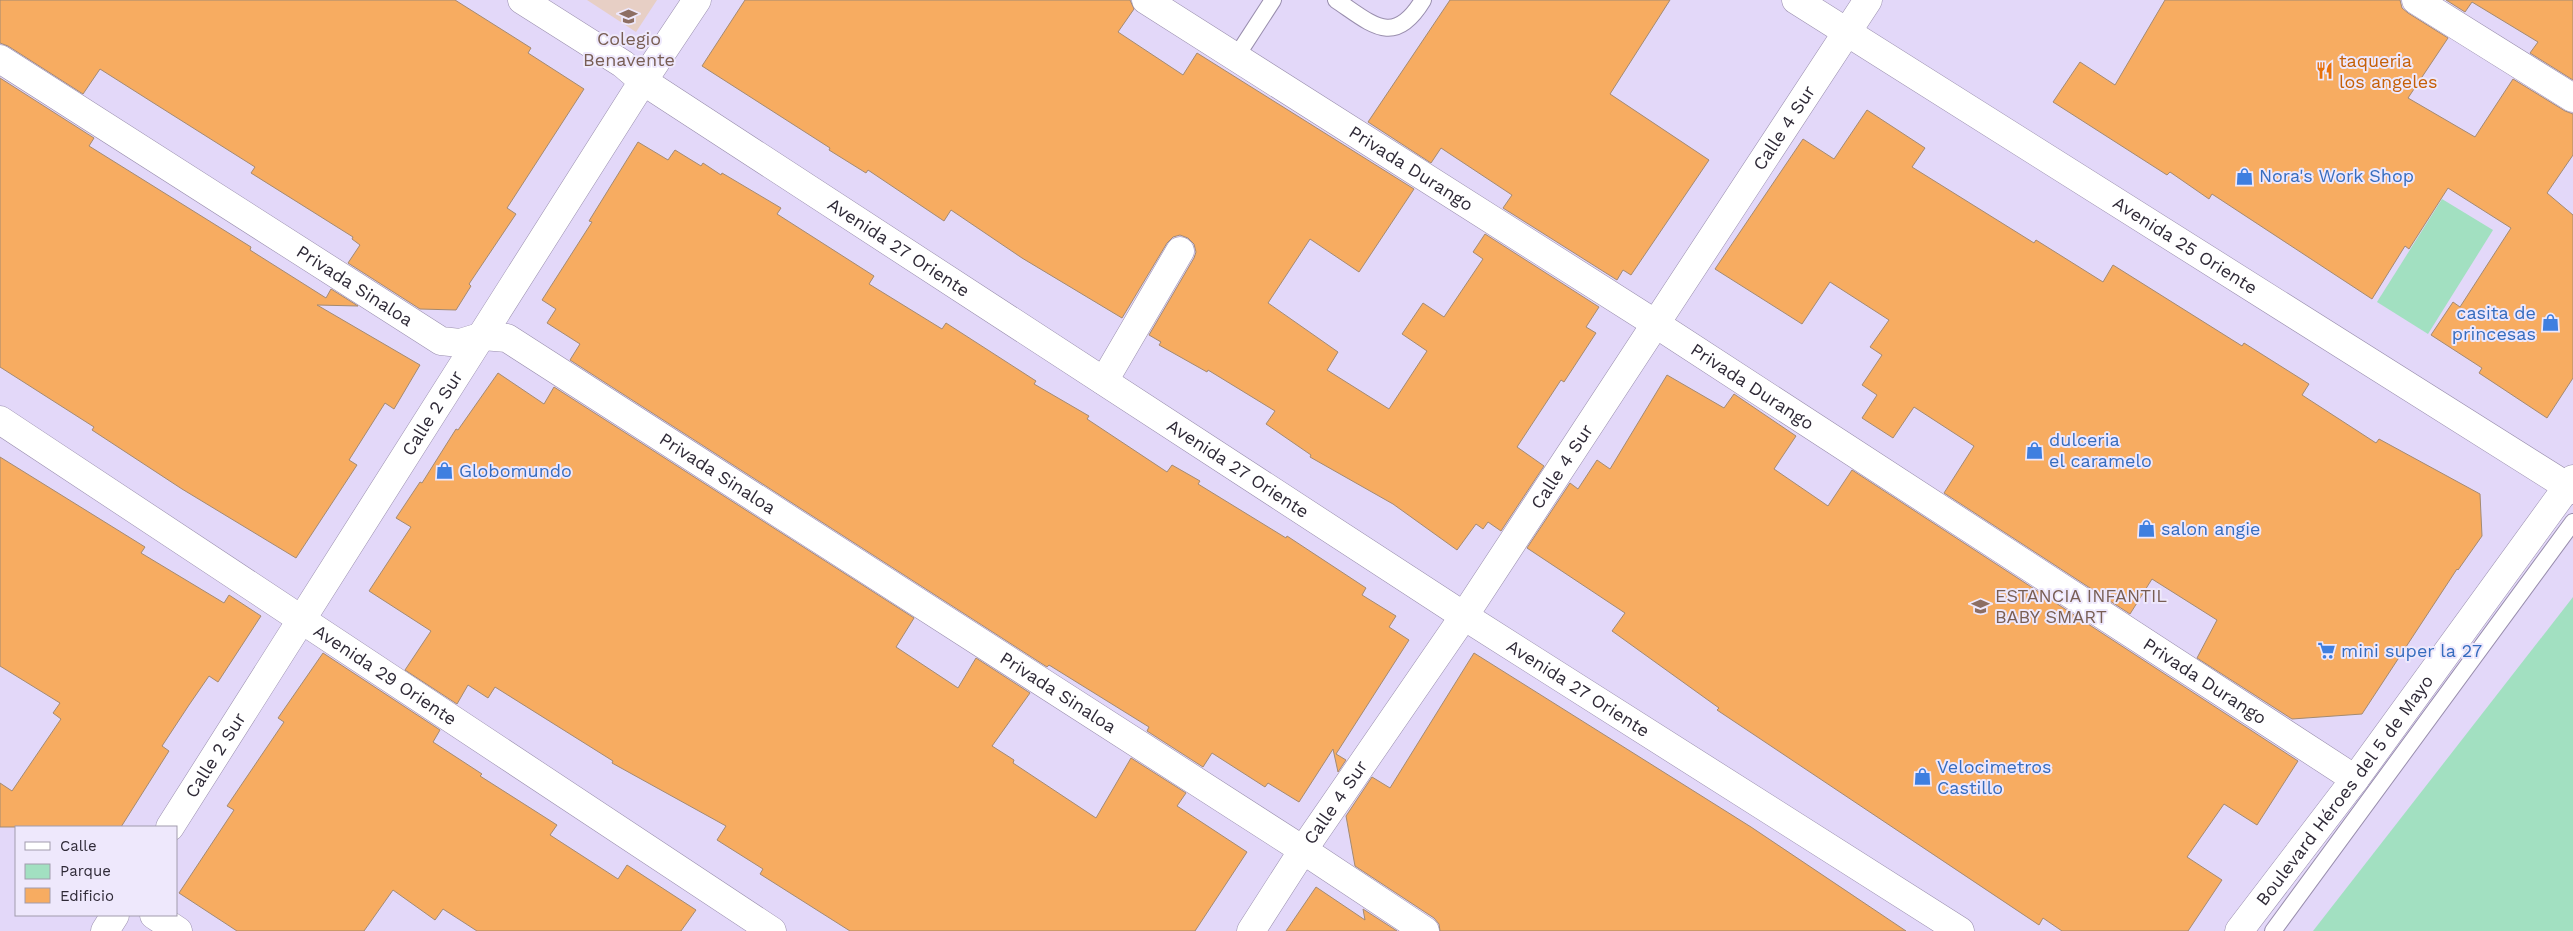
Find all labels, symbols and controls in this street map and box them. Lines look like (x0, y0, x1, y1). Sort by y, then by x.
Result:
school or university icon: Colegio Benavente (619, 6, 639, 26)
place label: Colegio Benavente (583, 28, 675, 70)
place label: taqueria los angeles (2339, 50, 2438, 92)
restaurant icon: taqueria los angeles (2315, 61, 2335, 81)
street label: Calle 4 Sur (1748, 81, 1819, 174)
street label: Privada Durango (1345, 121, 1477, 215)
place label: Nora's Work Shop (2259, 165, 2414, 186)
shop icon: Nora's Work Shop (2235, 166, 2255, 186)
street label: Avenida 25 Oriente (2109, 192, 2261, 298)
street label: Avenida 27 Oriente (824, 193, 974, 301)
street label: Privada Sinaloa (293, 240, 417, 330)
place label: casita de princesas (2452, 302, 2536, 344)
shop icon: casita de princesas (2540, 313, 2560, 333)
street label: Privada Durango (1687, 338, 1818, 434)
street label: Calle 2 Sur (397, 366, 467, 459)
street label: Avenida 27 Oriente (1163, 414, 1313, 522)
street label: Calle 4 Sur (1526, 420, 1597, 513)
street label: Privada Sinaloa (656, 428, 780, 518)
place label: dulceria el caramelo (2049, 429, 2152, 471)
shop icon: dulceria el caramelo (2025, 440, 2045, 460)
place label: Globomundo (459, 460, 572, 481)
shop icon: Globomundo (435, 461, 455, 481)
place label: salon angie (2161, 518, 2260, 539)
shop icon: salon angie (2137, 519, 2157, 539)
place label: ESTANCIA INFANTIL BABY SMART (1995, 585, 2167, 627)
school or university icon: ESTANCIA INFANTIL BABY SMART (1971, 596, 1991, 616)
street label: Avenida 29 Oriente (310, 620, 461, 729)
street label: Privada Durango (2140, 633, 2271, 728)
street label: Avenida 27 Oriente (1503, 635, 1654, 741)
place label: mini super la 27 (2341, 640, 2482, 661)
supermarket icon: mini super la 27 (2317, 641, 2337, 661)
street label: Privada Sinaloa (996, 647, 1120, 737)
street label: Boulevard Héroes del 5 de Mayo (2251, 670, 2437, 910)
street label: Calle 2 Sur (180, 708, 250, 801)
street label: Calle 4 Sur (1299, 756, 1372, 848)
place label: Velocimetros Castillo (1937, 756, 2052, 798)
shop icon: Velocimetros Castillo (1913, 767, 1933, 787)
legend (15, 826, 178, 916)
text: Calle (60, 837, 97, 855)
text: Parque (60, 862, 111, 880)
text: Edificio (60, 887, 114, 905)

